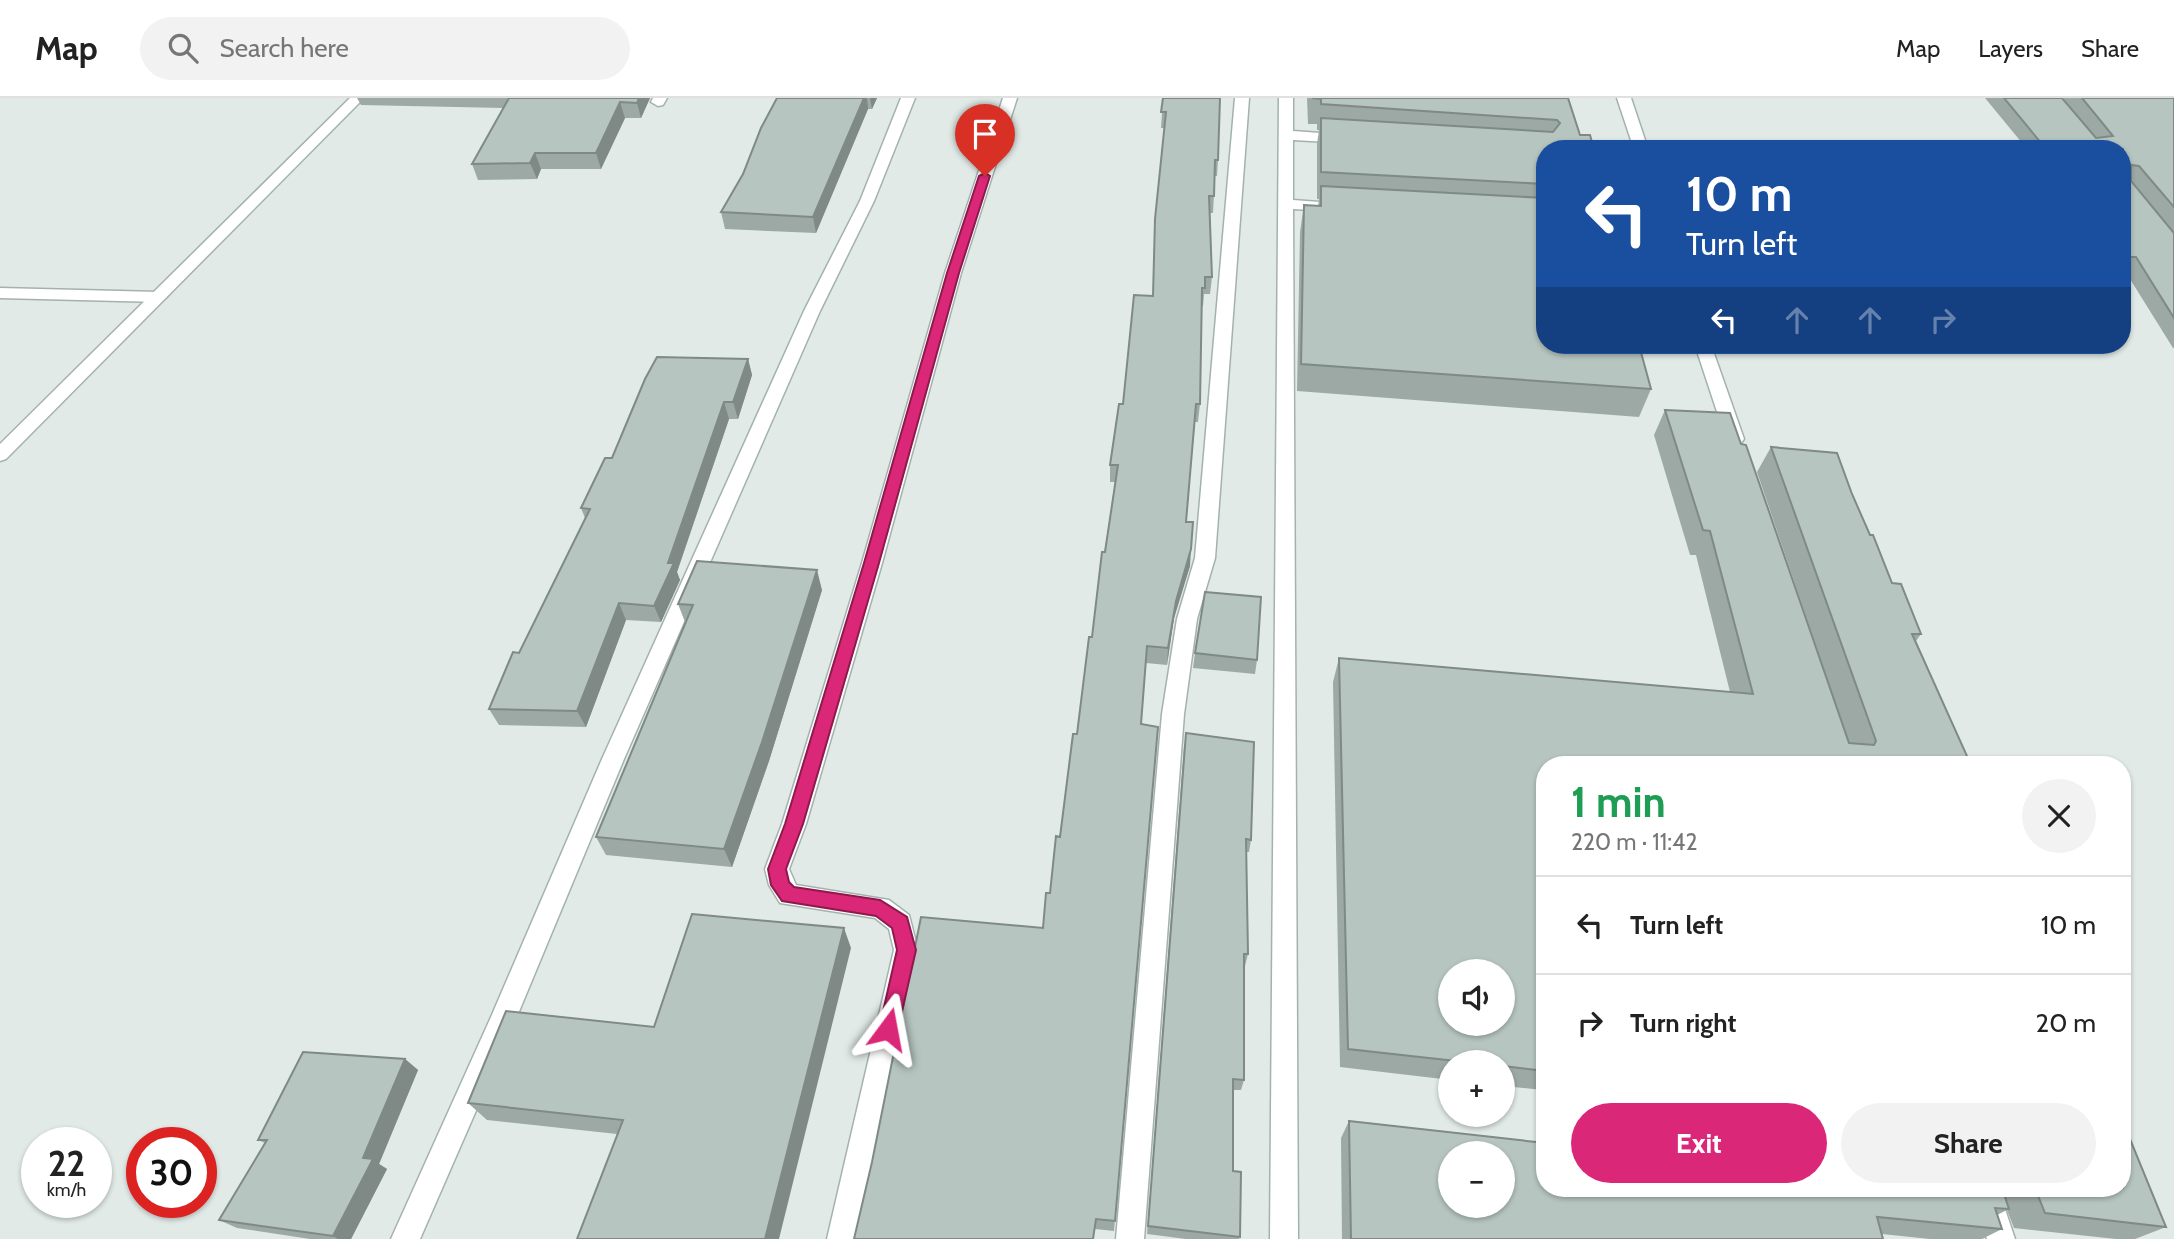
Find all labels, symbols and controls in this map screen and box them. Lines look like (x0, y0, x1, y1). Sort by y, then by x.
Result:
search box (140, 17, 630, 80)
text: Map (35, 28, 98, 68)
icon: search (164, 29, 202, 67)
text: Search here (220, 32, 349, 64)
text: Map (1896, 34, 1940, 63)
text: Layers (1978, 34, 2043, 63)
text: Share (2081, 34, 2139, 63)
pin (955, 104, 1015, 176)
icon: arrive (966, 115, 1004, 153)
text: 10 m (1686, 164, 1792, 223)
icon: left (1571, 168, 1662, 259)
text: Turn left (1686, 224, 1797, 263)
icon: left (1705, 301, 1743, 339)
icon: ahead (1778, 301, 1816, 339)
icon: ahead (1851, 301, 1889, 339)
icon: right (1924, 301, 1962, 339)
text: 1 min (1571, 776, 1666, 828)
button: close (2022, 779, 2096, 853)
text: 220 m · 11:42 (1571, 828, 1697, 856)
icon: left (1571, 906, 1609, 944)
text: Turn left (1630, 909, 1723, 941)
text: 10 m (2041, 909, 2096, 941)
map controls (1438, 959, 1515, 1218)
button: sound (1438, 959, 1515, 1036)
position arrow (851, 992, 925, 1066)
icon: right (1571, 1004, 1609, 1042)
text: Turn right (1630, 1007, 1736, 1039)
text: 20 m (2036, 1007, 2096, 1039)
button: + (1438, 1050, 1515, 1127)
button: Exit (1571, 1103, 1827, 1183)
button: Share (1841, 1103, 2096, 1183)
speed limit sign: 30 (126, 1127, 217, 1218)
button: − (1438, 1141, 1515, 1218)
text: 22 (48, 1142, 85, 1185)
text: km/h (47, 1179, 86, 1201)

